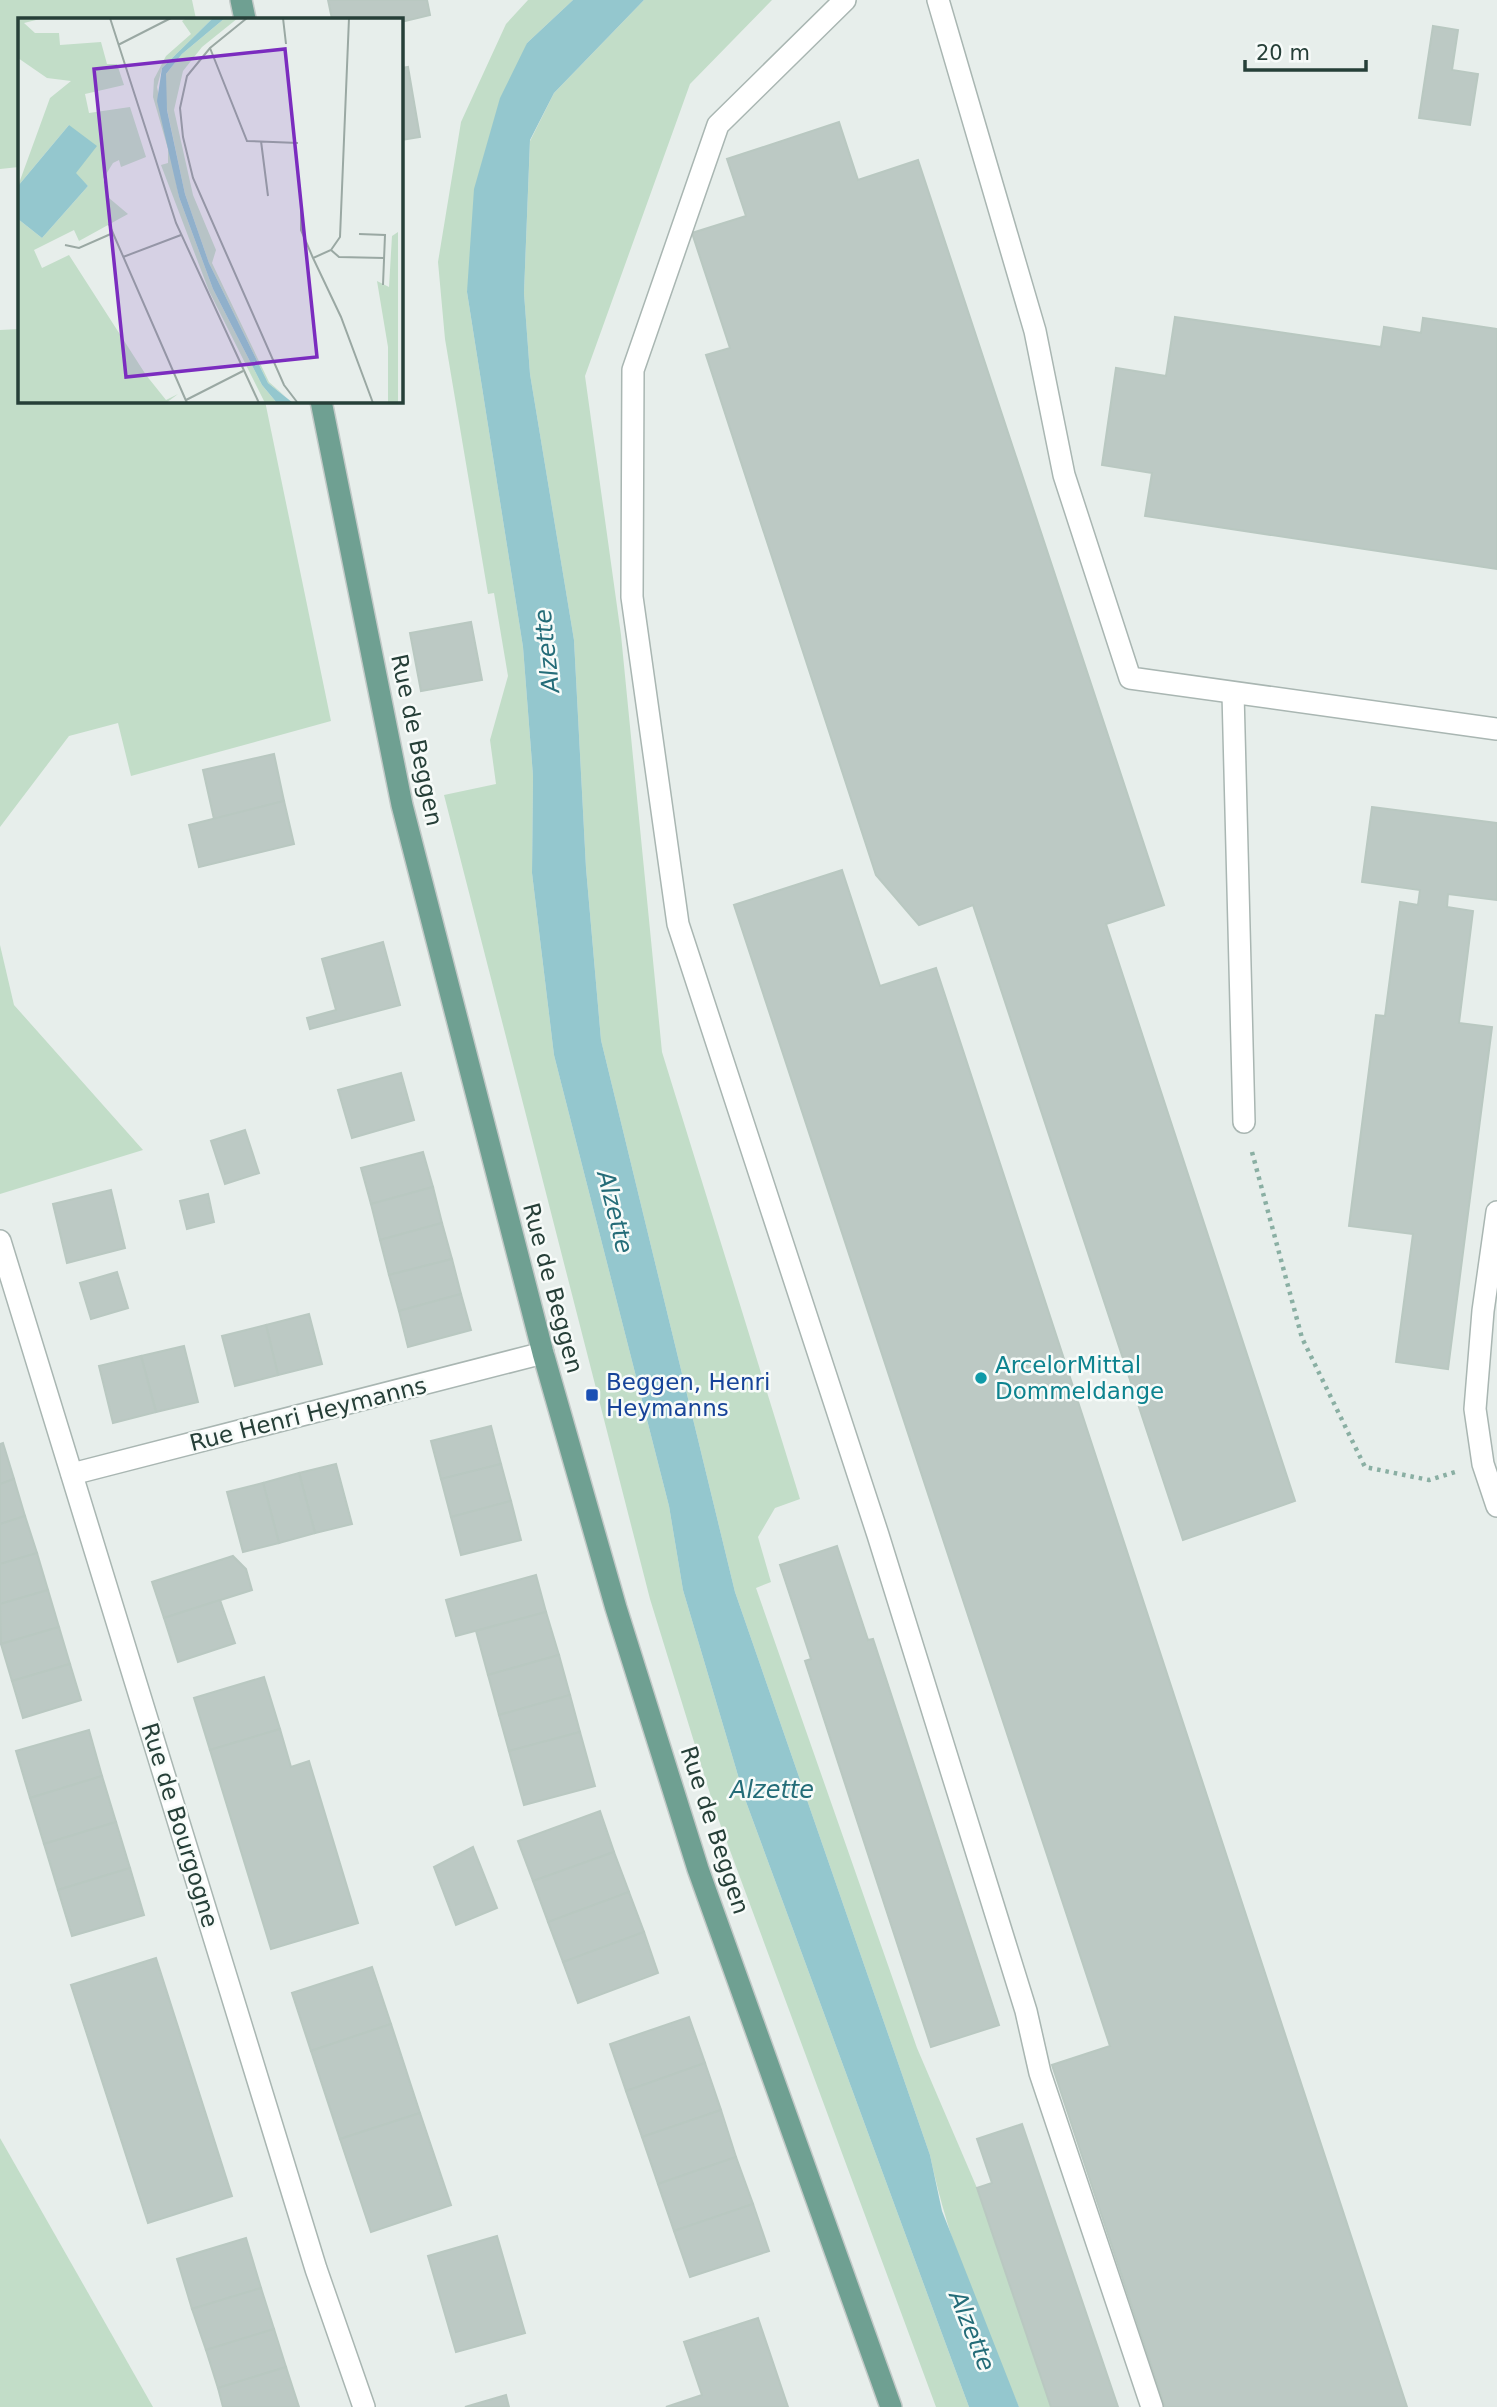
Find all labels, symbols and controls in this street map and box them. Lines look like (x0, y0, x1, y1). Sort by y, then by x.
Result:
inset map (18, 18, 402, 402)
scale bar (1245, 28, 1366, 72)
text: 20 m (1256, 41, 1310, 65)
water label: Alzette (529, 608, 566, 696)
street label: Rue de Beggen (386, 652, 448, 828)
water label: Alzette (591, 1166, 639, 1256)
street label: Rue de Beggen (518, 1200, 588, 1376)
place label: ArcelorMittal Dommeldange (995, 1352, 1164, 1404)
place label: Beggen, Henri Heymanns (606, 1369, 770, 1421)
marker: ArcelorMittal Dommeldange (973, 1370, 989, 1386)
street label: Rue Henri Heymanns (187, 1372, 429, 1456)
marker: Beggen, Henri Heymanns (584, 1387, 600, 1403)
street label: Rue de Bourgogne (136, 1720, 224, 1930)
street label: Rue de Beggen (676, 1743, 754, 1917)
water label: Alzette (728, 1776, 814, 1804)
water label: Alzette (943, 2285, 1001, 2375)

